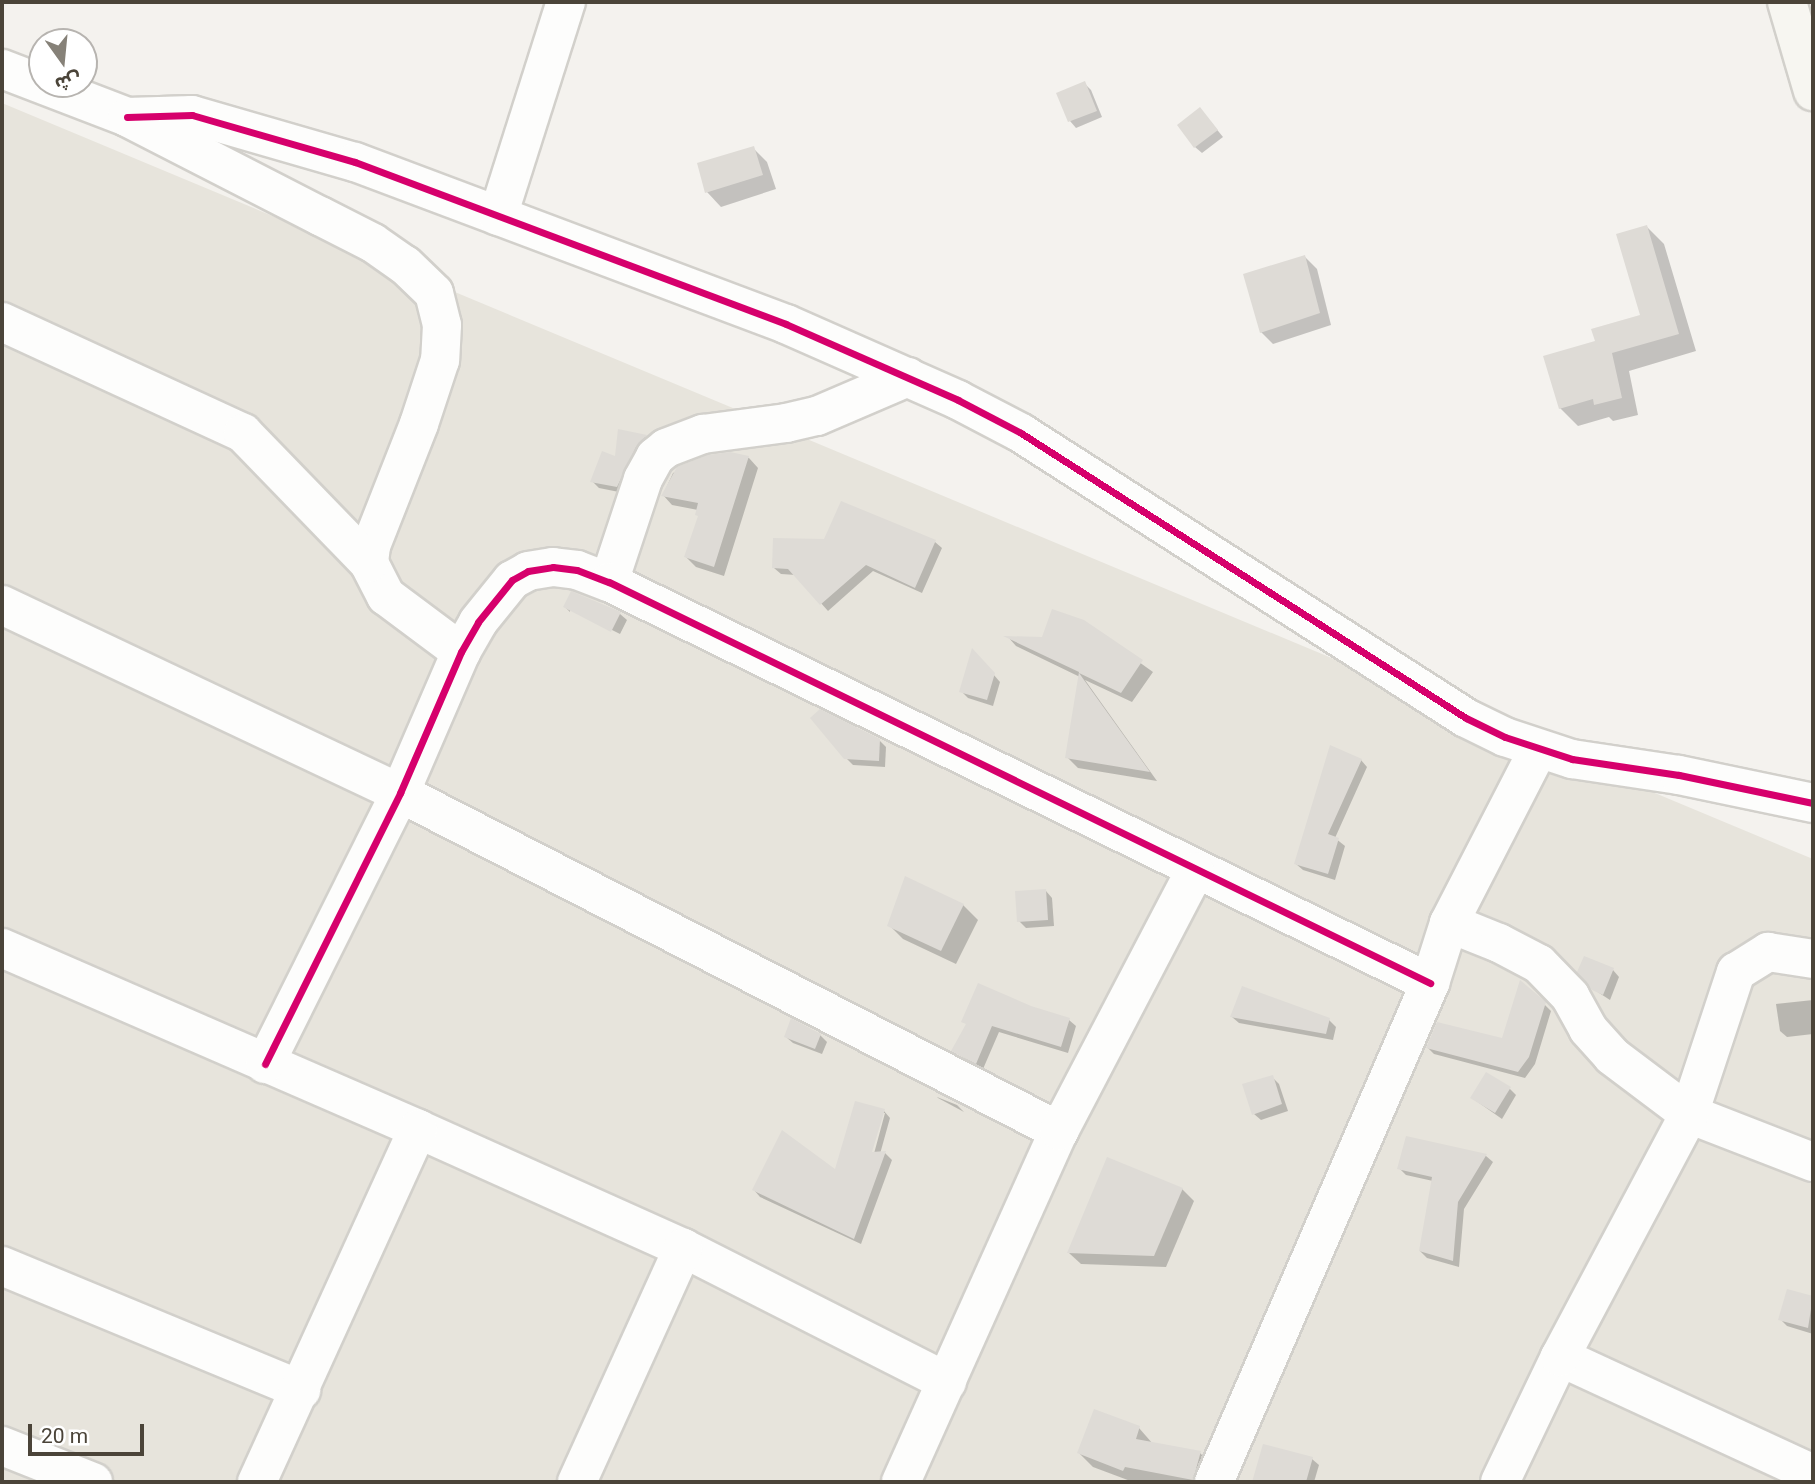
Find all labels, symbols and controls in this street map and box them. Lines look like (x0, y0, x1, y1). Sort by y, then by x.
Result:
north arrow (28, 28, 98, 98)
text: ش (52, 67, 84, 96)
scale bar (32, 1410, 147, 1454)
text: 20 m (41, 1424, 88, 1448)

